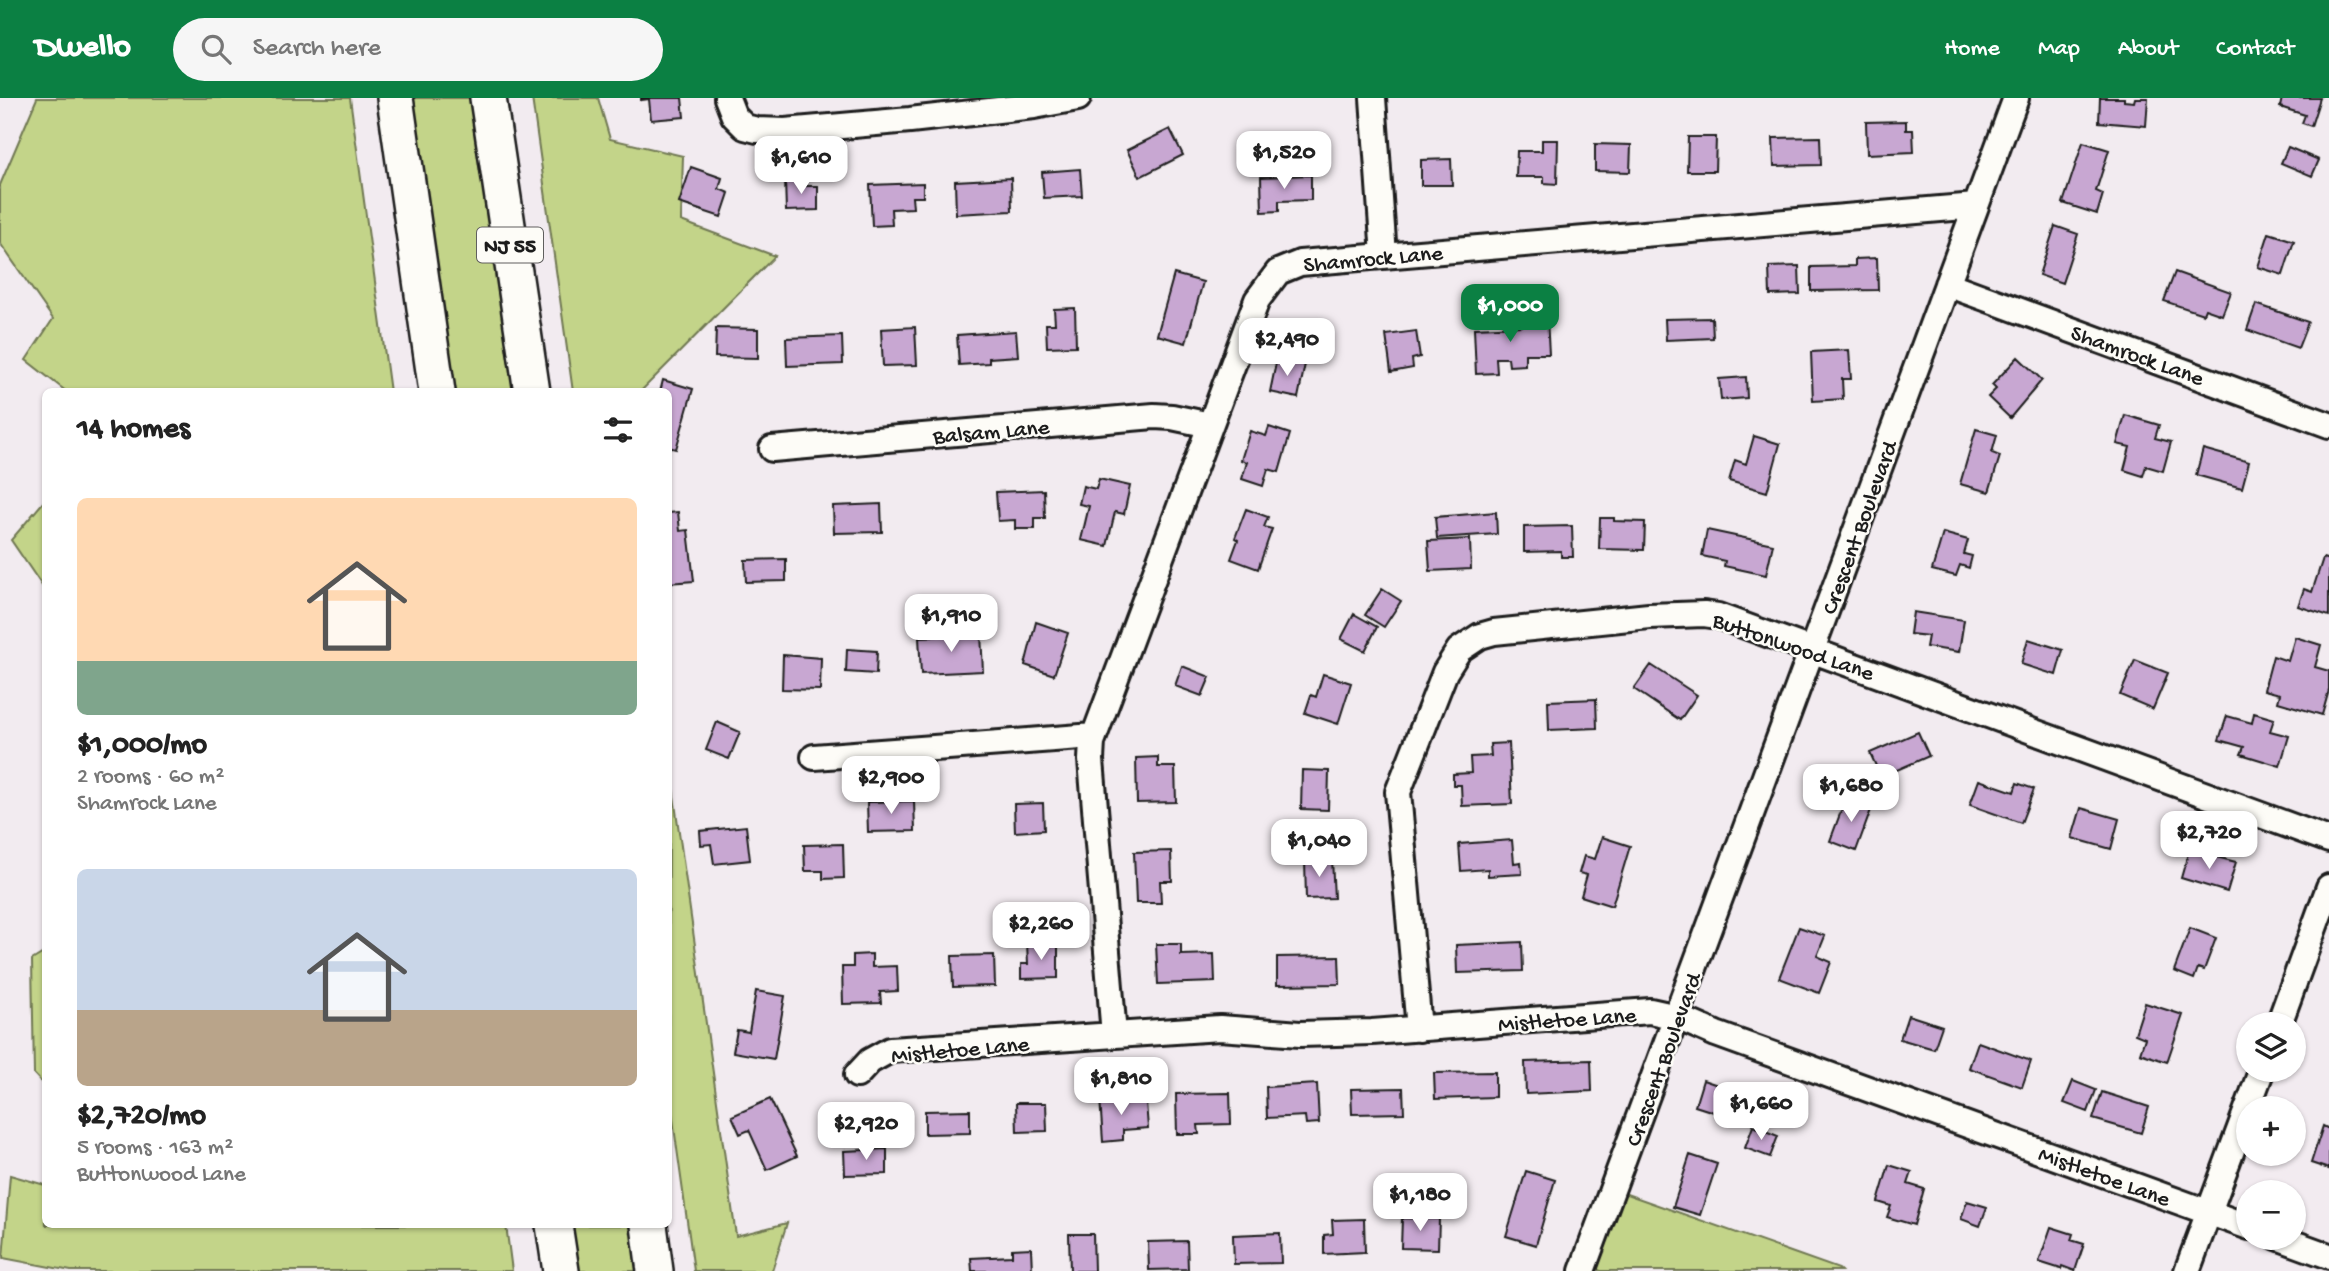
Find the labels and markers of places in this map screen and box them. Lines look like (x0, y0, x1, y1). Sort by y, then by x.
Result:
pin: $1,520 (1227, 132, 1341, 191)
pin: $1,610 (744, 136, 858, 196)
pin: $1,000 (1453, 285, 1567, 344)
pin: $2,490 (1230, 318, 1344, 378)
pin: $1,910 (894, 594, 1008, 654)
pin: $2,900 (834, 756, 948, 816)
pin: $1,680 (1794, 764, 1908, 824)
pin: $2,720 (2152, 812, 2266, 871)
pin: $1,040 (1262, 820, 1376, 879)
pin: $2,260 (984, 902, 1098, 962)
pin: $1,810 (1064, 1058, 1178, 1117)
pin: $1,660 (1704, 1082, 1818, 1142)
pin: $2,920 (809, 1102, 923, 1162)
pin: $1,180 (1363, 1174, 1477, 1233)

